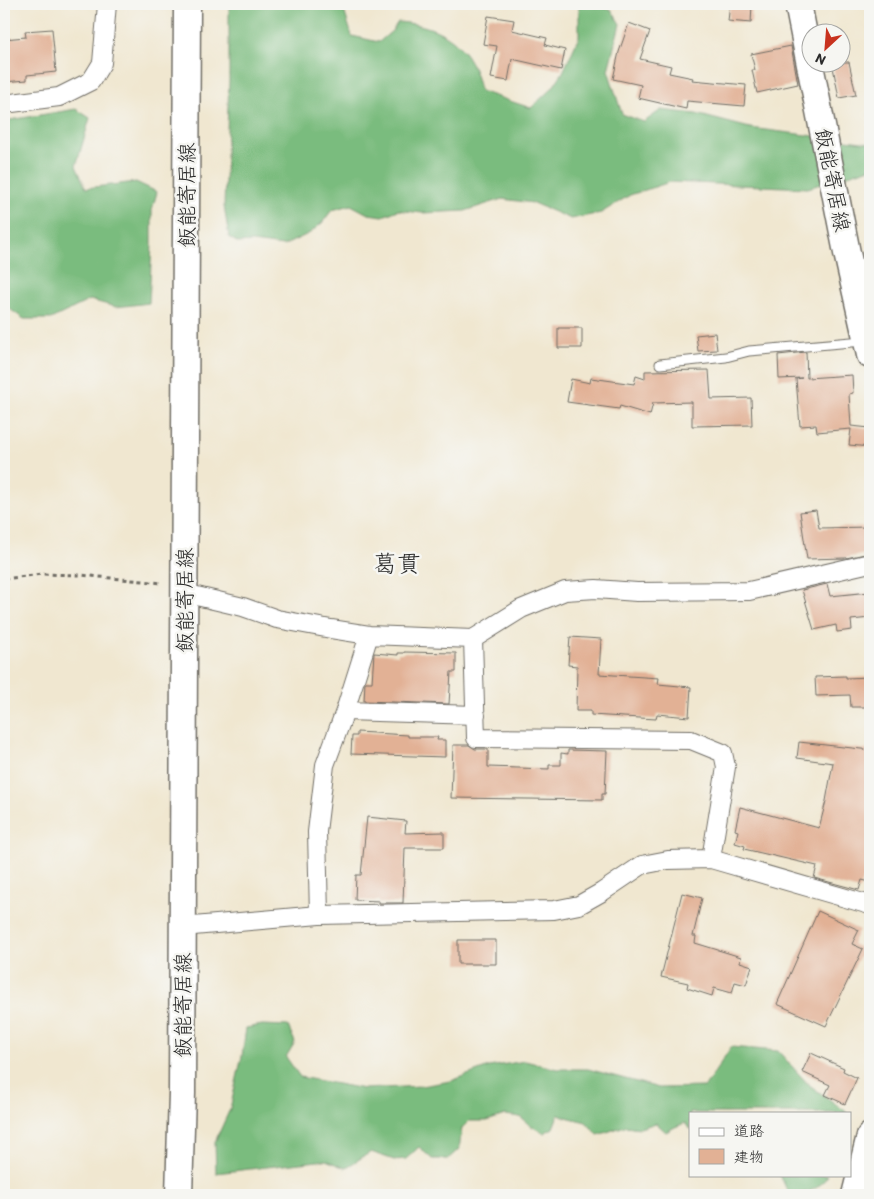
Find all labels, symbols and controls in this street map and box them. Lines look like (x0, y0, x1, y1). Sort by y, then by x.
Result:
north arrow (802, 22, 852, 72)
text: N (813, 50, 828, 69)
street label: 飯能寄居線 (811, 126, 855, 234)
street label: 飯能寄居線 (174, 143, 199, 248)
street label: 飯能寄居線 (172, 548, 197, 653)
district label: 葛貫 (373, 549, 421, 578)
street label: 飯能寄居線 (170, 953, 195, 1058)
legend (689, 1112, 852, 1176)
text: 道路 (734, 1122, 764, 1140)
text: 建物 (734, 1148, 764, 1166)

